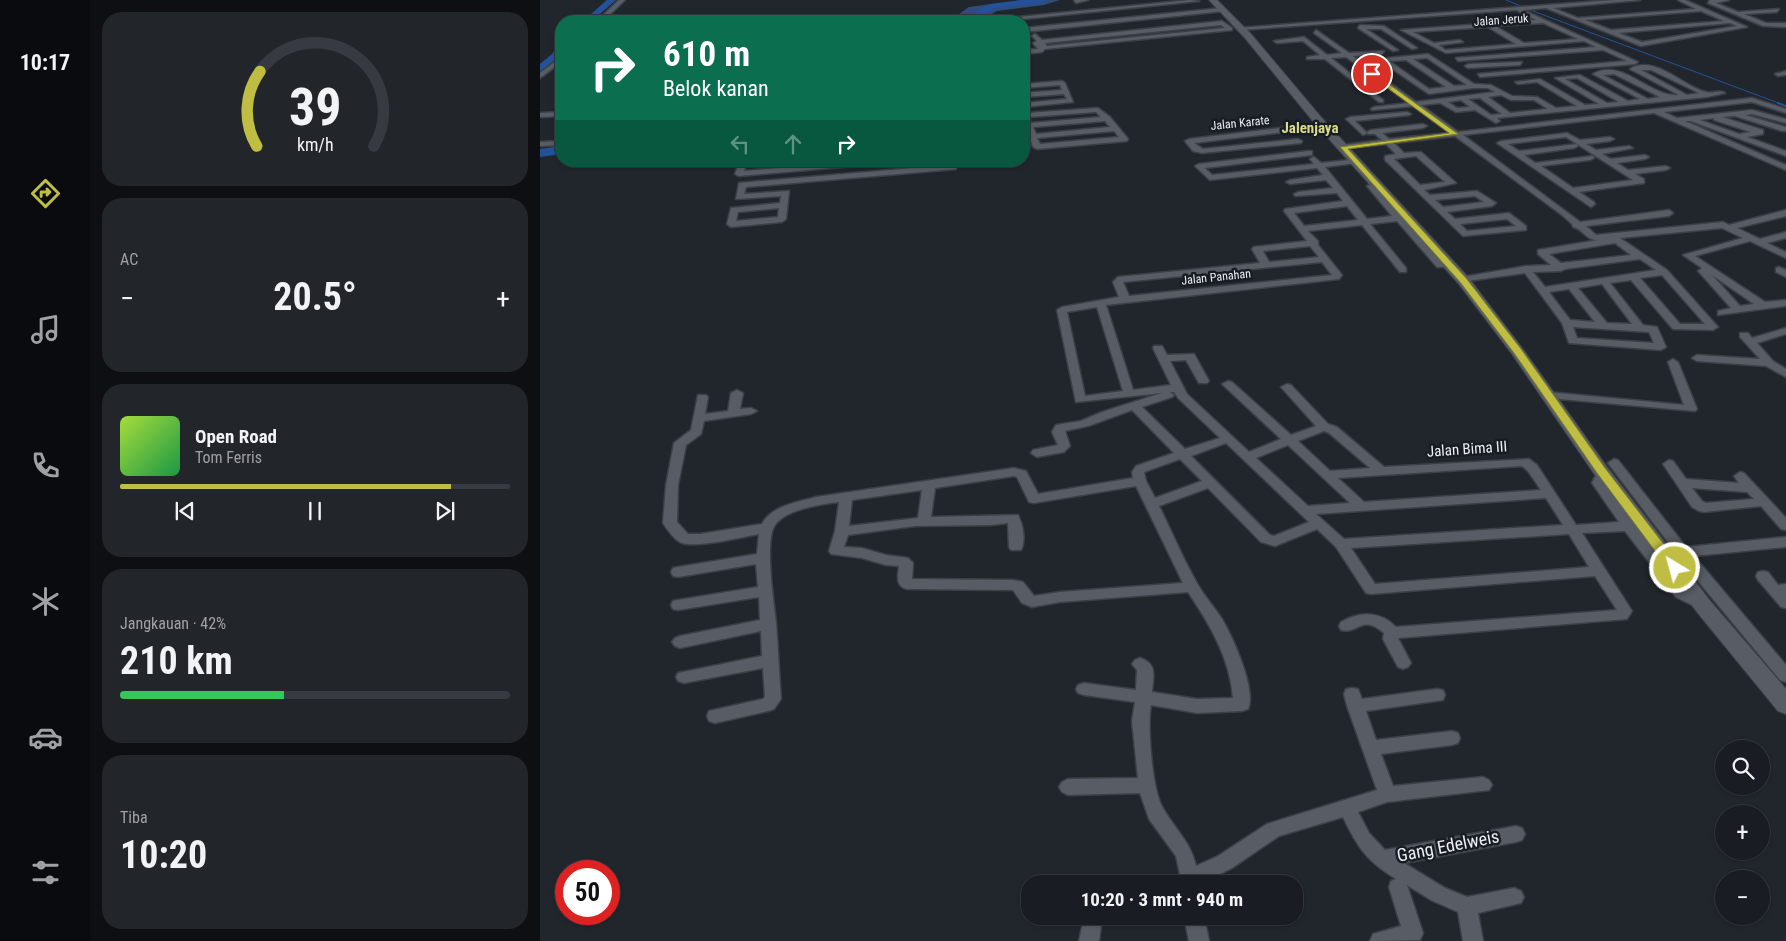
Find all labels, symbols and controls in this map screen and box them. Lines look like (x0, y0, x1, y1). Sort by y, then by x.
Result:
street label: Jalan Jeruk (1473, 11, 1529, 29)
text: 610 m (663, 34, 750, 75)
icon: right (580, 35, 645, 100)
text: 10:17 (20, 50, 70, 75)
pin (1351, 53, 1393, 95)
icon: arrive (1358, 60, 1386, 88)
text: Belok kanan (663, 76, 769, 101)
text: 39 (289, 77, 341, 138)
street label: Jalan Karate (1210, 113, 1271, 133)
district label: Jalenjaya (1281, 119, 1339, 137)
icon: left (726, 130, 754, 158)
icon: ahead (779, 130, 807, 158)
icon: right (832, 130, 860, 158)
text: km/h (297, 134, 333, 155)
icon: directions (28, 176, 63, 211)
text: AC (120, 250, 138, 269)
street label: Jalan Panahan (1181, 266, 1252, 288)
text: 20.5° (273, 275, 357, 319)
text: − (120, 282, 134, 315)
text: + (496, 282, 510, 315)
icon: music (28, 312, 63, 347)
text: Open Road (195, 425, 277, 448)
street label: Jalan Bima III (1426, 437, 1508, 461)
icon: phone (28, 448, 63, 483)
text: Tom Ferris (195, 448, 262, 467)
icon: previous (171, 497, 199, 525)
icon: pause (301, 497, 329, 525)
icon: next (431, 497, 459, 525)
position arrow (1648, 541, 1700, 593)
icon: climate (28, 584, 63, 619)
text: Jangkauan · 42% (120, 614, 226, 633)
text: 210 km (120, 639, 233, 683)
icon: car (28, 720, 63, 755)
map controls (1715, 740, 1770, 925)
button: search (1715, 740, 1770, 795)
button: + (1715, 805, 1770, 860)
text: Tiba (120, 808, 148, 827)
street label: Gang Edelweis (1395, 825, 1501, 866)
text: 10:20 (120, 833, 207, 877)
icon: filters (28, 855, 63, 890)
speed limit sign: 50 (555, 860, 620, 925)
button: − (1715, 870, 1770, 925)
text: 10:20 · 3 mnt · 940 m (1081, 888, 1243, 911)

